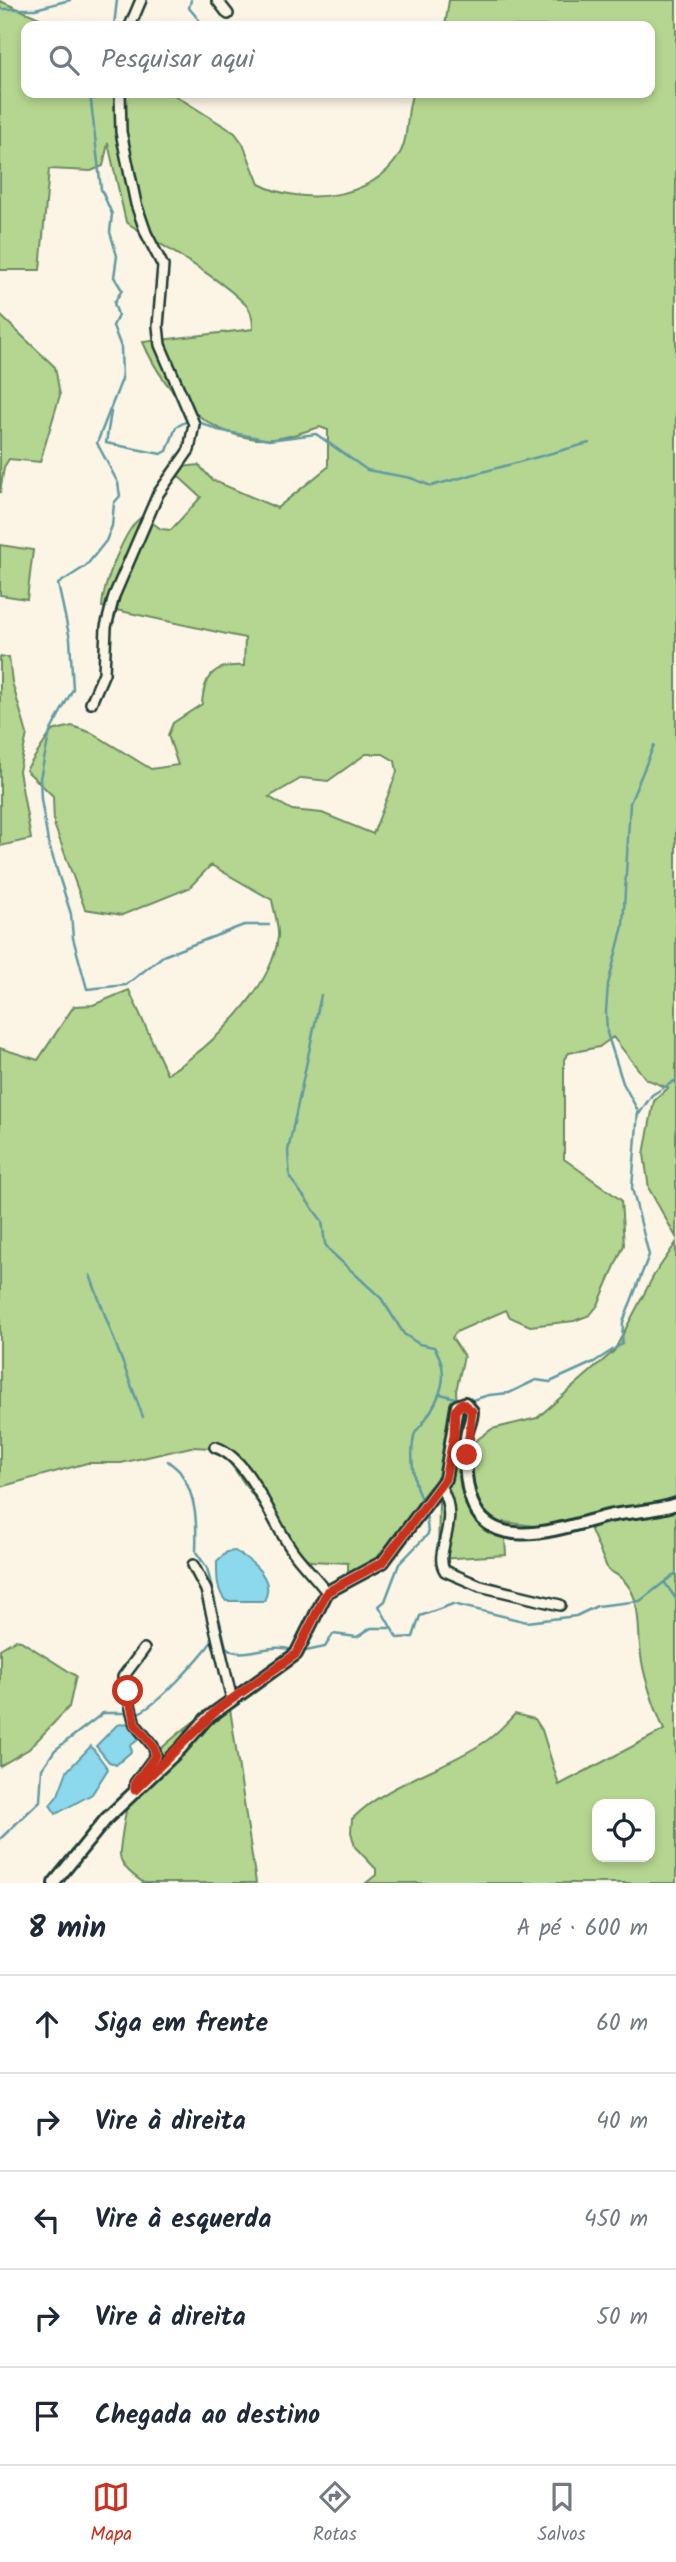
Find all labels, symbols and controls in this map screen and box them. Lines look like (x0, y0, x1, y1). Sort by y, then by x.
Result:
search box (21, 21, 655, 98)
text: Pesquisar aqui (101, 39, 254, 81)
icon: search (45, 41, 83, 79)
route end (451, 1439, 482, 1470)
route start (112, 1675, 143, 1706)
map controls (592, 1799, 655, 1862)
button: locate (592, 1799, 655, 1862)
text: 8 min (28, 1905, 106, 1953)
text: A pé · 600 m (517, 1911, 648, 1947)
text: Siga em frente (95, 2003, 268, 2045)
icon: ahead (28, 2005, 66, 2043)
text: 60 m (596, 2006, 648, 2042)
text: Vire à direita (95, 2101, 246, 2143)
icon: right (28, 2103, 66, 2141)
text: 40 m (596, 2104, 648, 2140)
text: Vire à esquerda (95, 2199, 272, 2241)
icon: left (28, 2201, 66, 2239)
text: 450 m (584, 2202, 648, 2238)
text: Vire à direita (95, 2297, 246, 2339)
icon: right (28, 2299, 66, 2337)
text: 50 m (597, 2300, 648, 2336)
text: Chegada ao destino (95, 2395, 320, 2437)
icon: arrive (28, 2397, 66, 2435)
tab: Mapa (90, 2478, 132, 2550)
tab: Rotas (313, 2478, 357, 2550)
tab: Salvos (537, 2478, 586, 2550)

